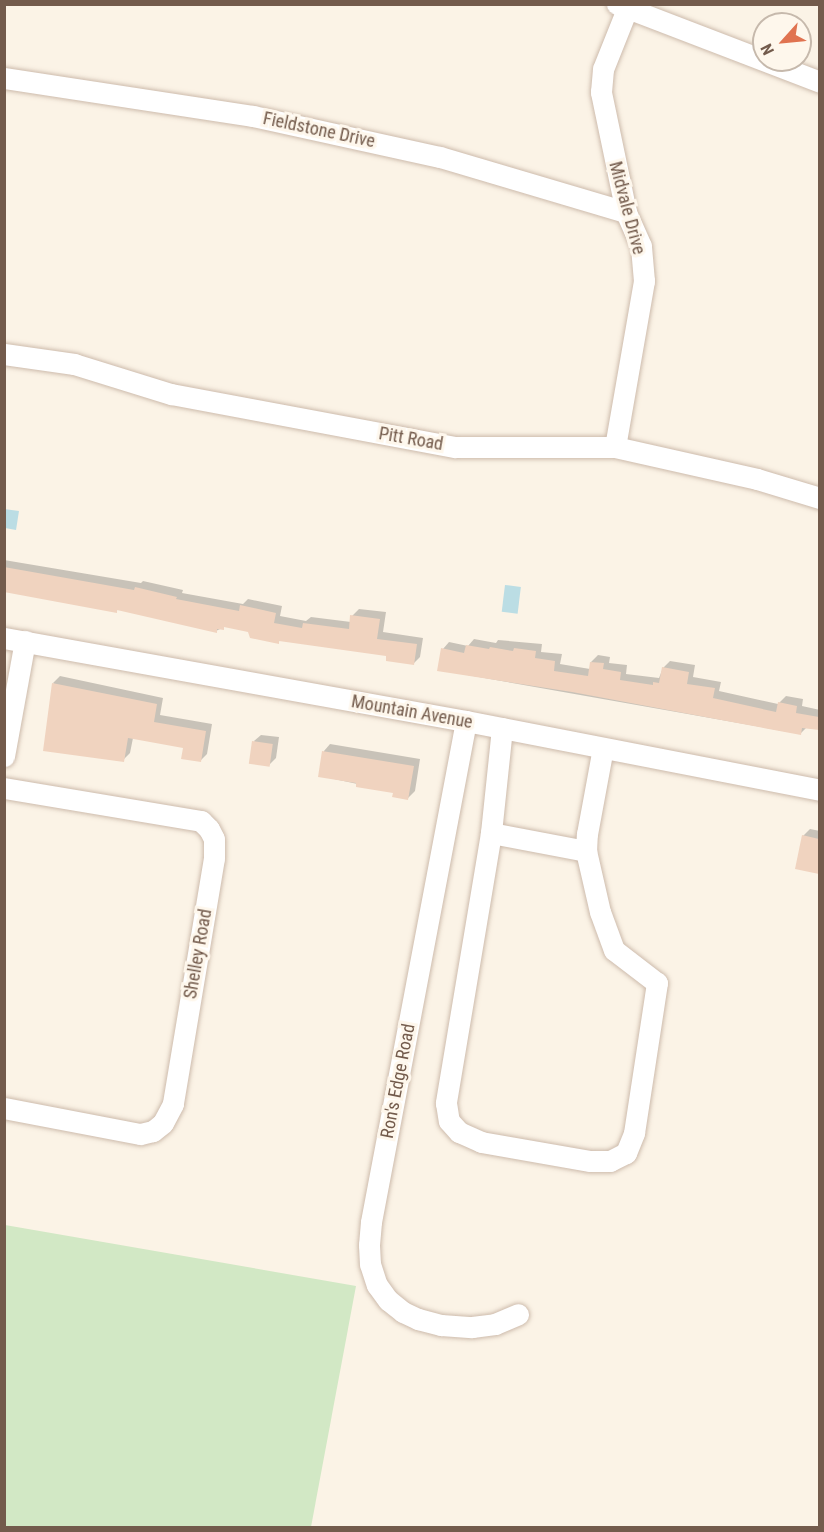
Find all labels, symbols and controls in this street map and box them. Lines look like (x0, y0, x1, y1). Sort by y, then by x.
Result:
north arrow (752, 12, 812, 72)
text: N (757, 41, 778, 58)
street label: Fieldstone Drive (261, 108, 377, 152)
street label: Midvale Drive (604, 159, 650, 257)
street label: Pitt Road (377, 423, 445, 455)
street label: Mountain Avenue (350, 691, 474, 733)
street label: Shelley Road (179, 907, 217, 1001)
street label: Ron's Edge Road (376, 1022, 420, 1140)

